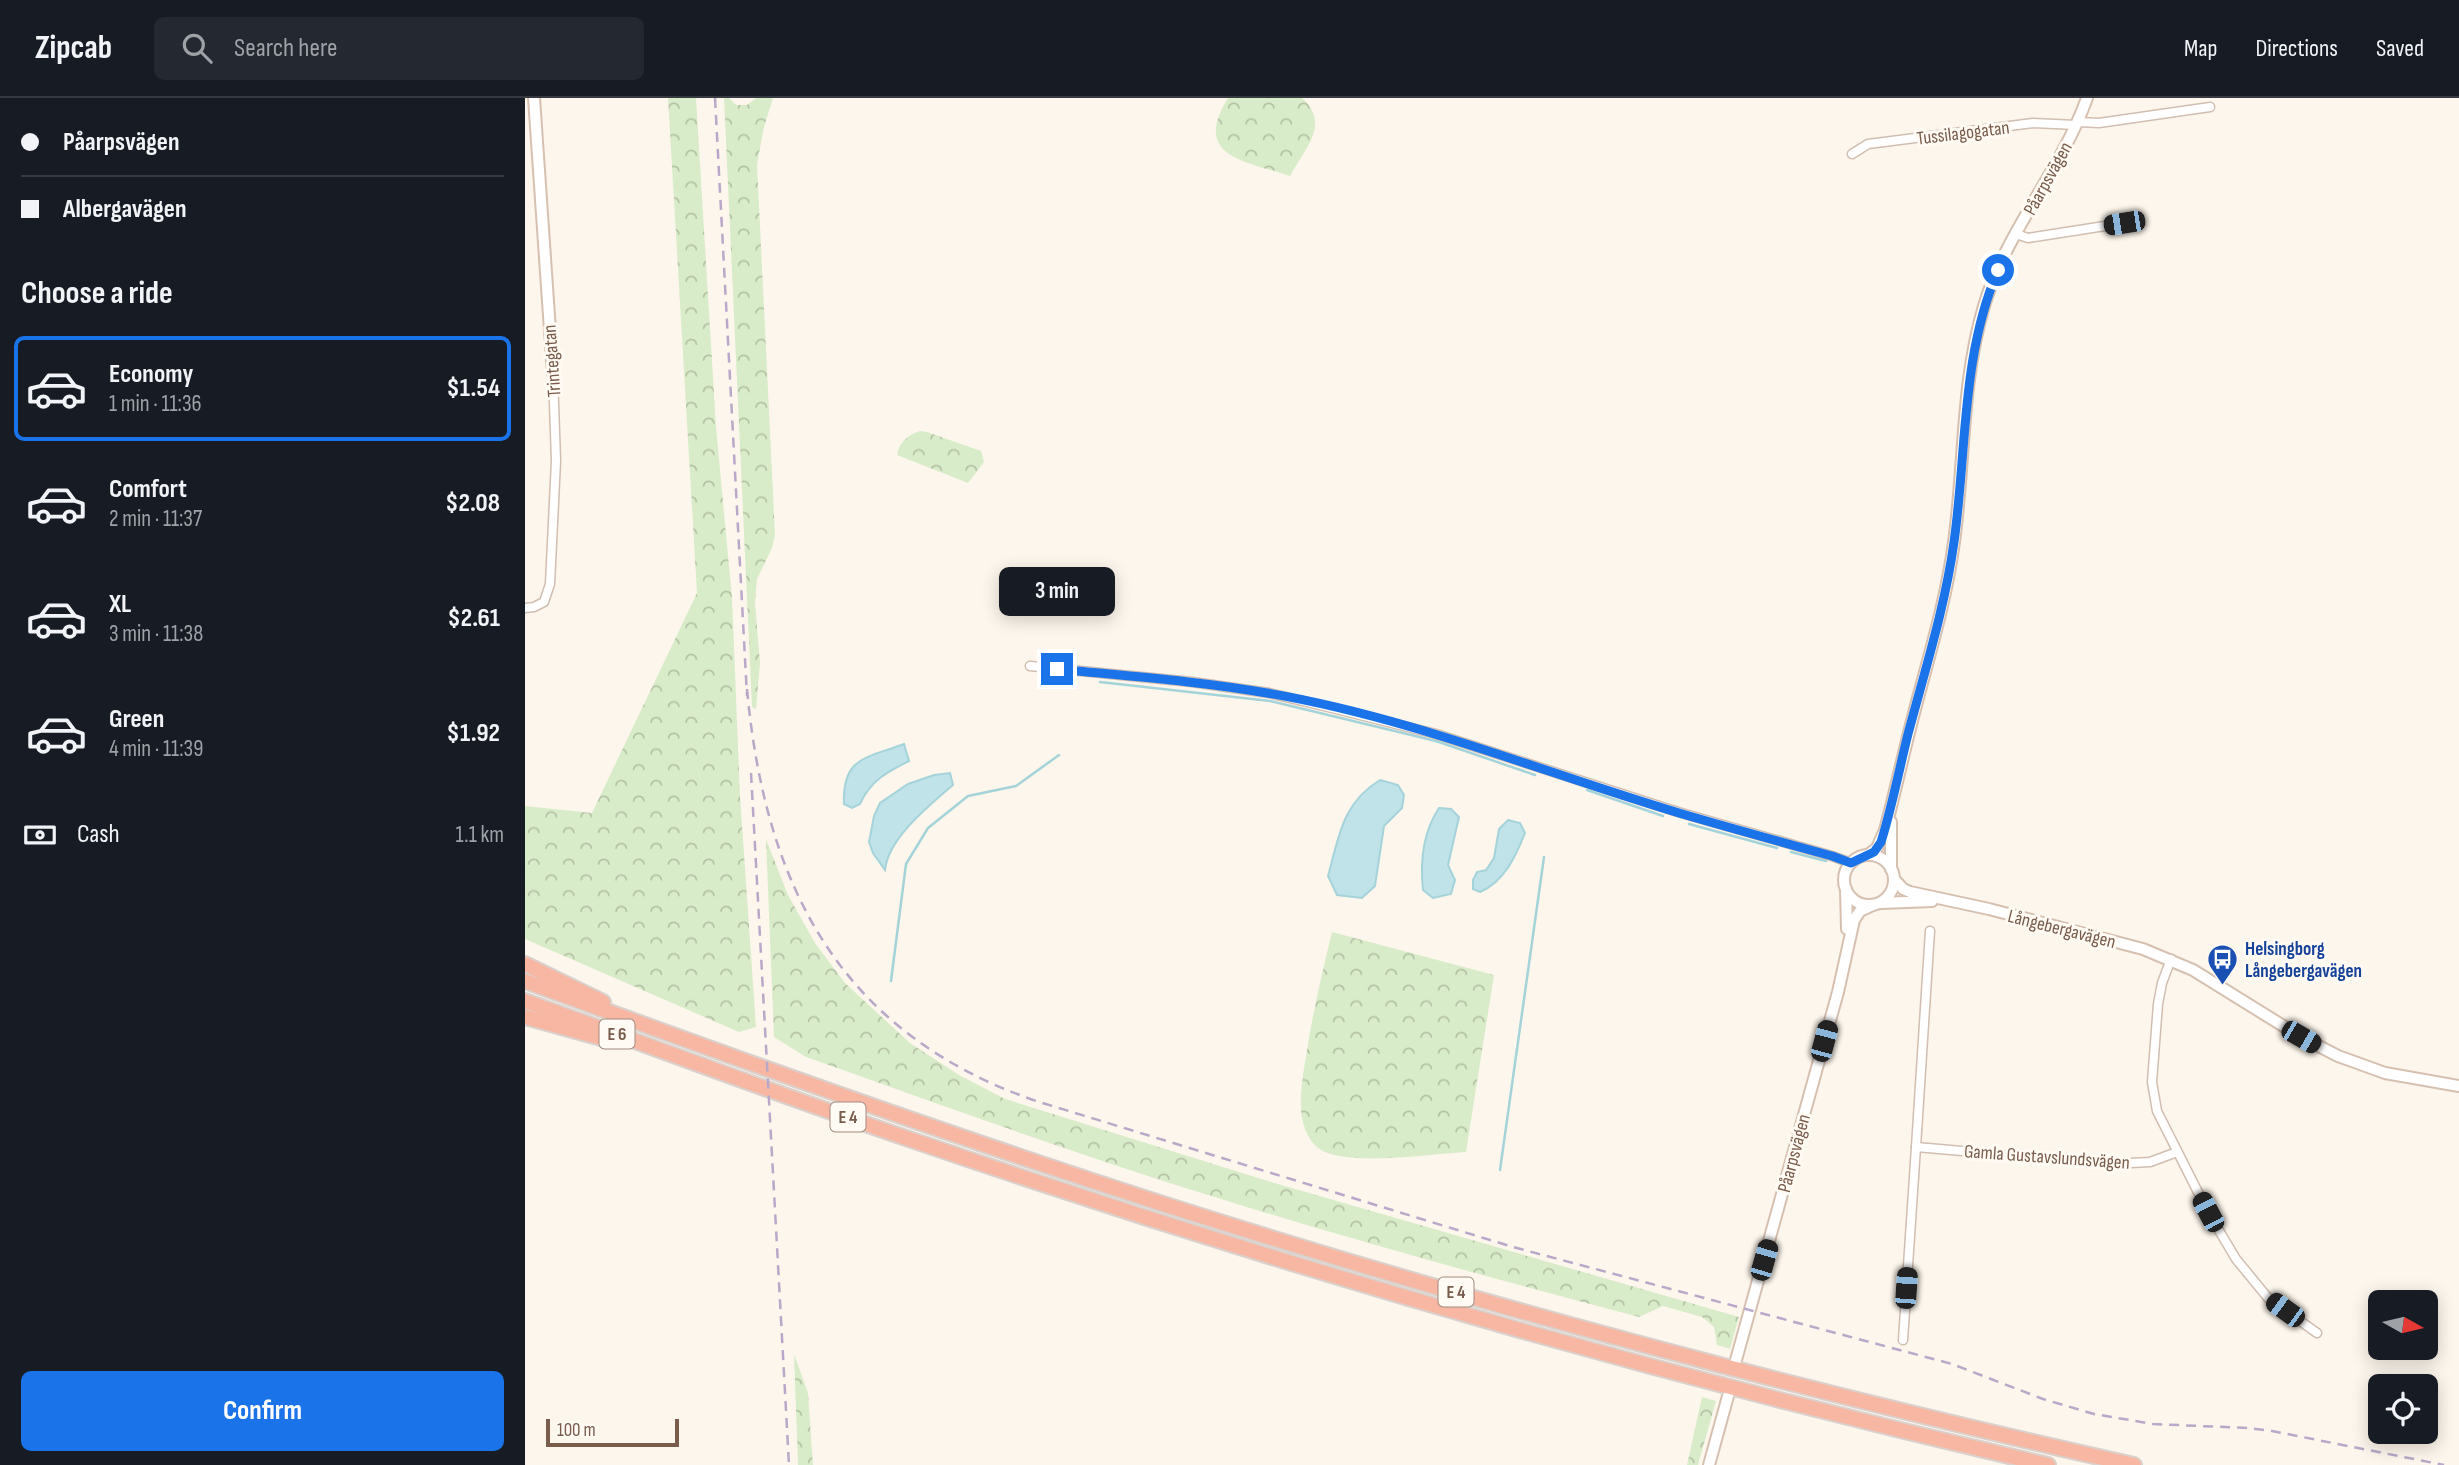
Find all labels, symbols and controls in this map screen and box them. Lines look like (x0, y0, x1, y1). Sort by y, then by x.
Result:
search box (154, 17, 644, 80)
text: Zipcab (35, 28, 112, 68)
icon: search (178, 29, 216, 67)
text: Search here (234, 33, 337, 64)
text: Map (2184, 34, 2217, 63)
text: Directions (2255, 34, 2338, 63)
text: Saved (2376, 34, 2424, 63)
street label: Tussilagogatan (1916, 116, 2011, 151)
text: Påarpsvägen (63, 127, 180, 158)
street label: Påarpsvägen (2019, 138, 2078, 219)
text: Albergavägen (63, 194, 186, 225)
car (2102, 209, 2147, 237)
route start (1982, 254, 2014, 286)
text: Choose a ride (21, 274, 173, 313)
street label: Trintegatan (538, 324, 567, 398)
icon: car (25, 357, 88, 420)
text: Economy (109, 359, 193, 390)
text: $1.54 (446, 373, 500, 404)
text: 1 min · 11:36 (109, 390, 202, 418)
icon: car (25, 472, 88, 535)
text: Comfort (109, 474, 187, 505)
text: $2.08 (445, 488, 500, 519)
text: 2 min · 11:37 (109, 505, 202, 533)
callout: 3 min (999, 568, 1115, 616)
text: 3 min (1035, 577, 1079, 605)
icon: car (25, 587, 88, 650)
text: XL (109, 589, 131, 620)
text: $2.61 (447, 603, 500, 634)
text: 3 min · 11:38 (109, 620, 203, 648)
route end (1041, 653, 1073, 685)
icon: car (25, 702, 88, 765)
text: Green (109, 704, 164, 735)
text: $1.92 (447, 718, 500, 749)
text: 4 min · 11:39 (109, 735, 203, 763)
icon: cash (21, 816, 59, 854)
text: Cash (77, 819, 120, 850)
text: 1.1 km (455, 821, 504, 849)
street label: Långebergavägen (2005, 905, 2118, 954)
place label: Helsingborg Långebergavägen (2245, 938, 2362, 983)
bus stop icon: Helsingborg Långebergavägen (2205, 942, 2239, 986)
car (2278, 1017, 2325, 1057)
car (1809, 1018, 1840, 1064)
road number: E 6 (599, 1020, 635, 1049)
road number: E 4 (831, 1102, 865, 1132)
street label: Påarpsvägen (1773, 1112, 1816, 1195)
street label: Gamla Gustavslundsvägen (1963, 1140, 2131, 1175)
car (2189, 1189, 2228, 1235)
car (1749, 1237, 1780, 1283)
car (1895, 1266, 1918, 1310)
road number: E 4 (1439, 1278, 1473, 1307)
car (2262, 1289, 2309, 1331)
north arrow (2368, 1290, 2438, 1360)
map controls (2368, 1290, 2438, 1444)
button: Confirm (21, 1371, 504, 1451)
button: locate (2368, 1374, 2438, 1444)
scale bar (546, 1416, 679, 1448)
text: 100 m (557, 1419, 596, 1442)

